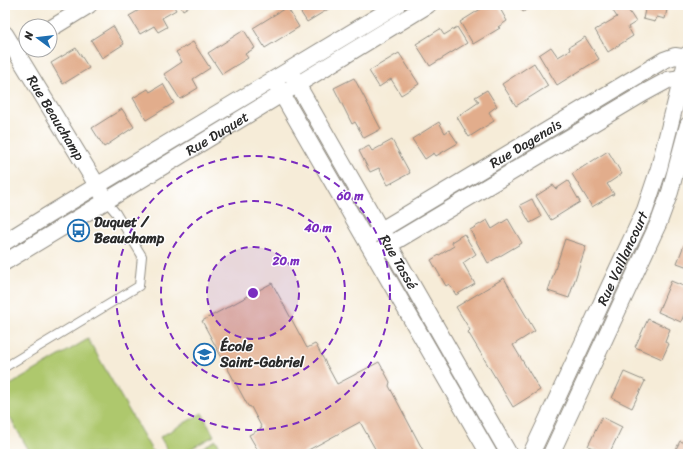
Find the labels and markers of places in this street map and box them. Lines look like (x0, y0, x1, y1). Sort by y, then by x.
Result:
place label: Duquet / Beauchamp (94, 210, 165, 251)
bus stop icon: Duquet / Beauchamp (66, 217, 92, 243)
centre of rings (246, 286, 260, 300)
place label: École Saint-Gabriel (219, 334, 305, 375)
school or university icon: École Saint-Gabriel (192, 341, 218, 367)

